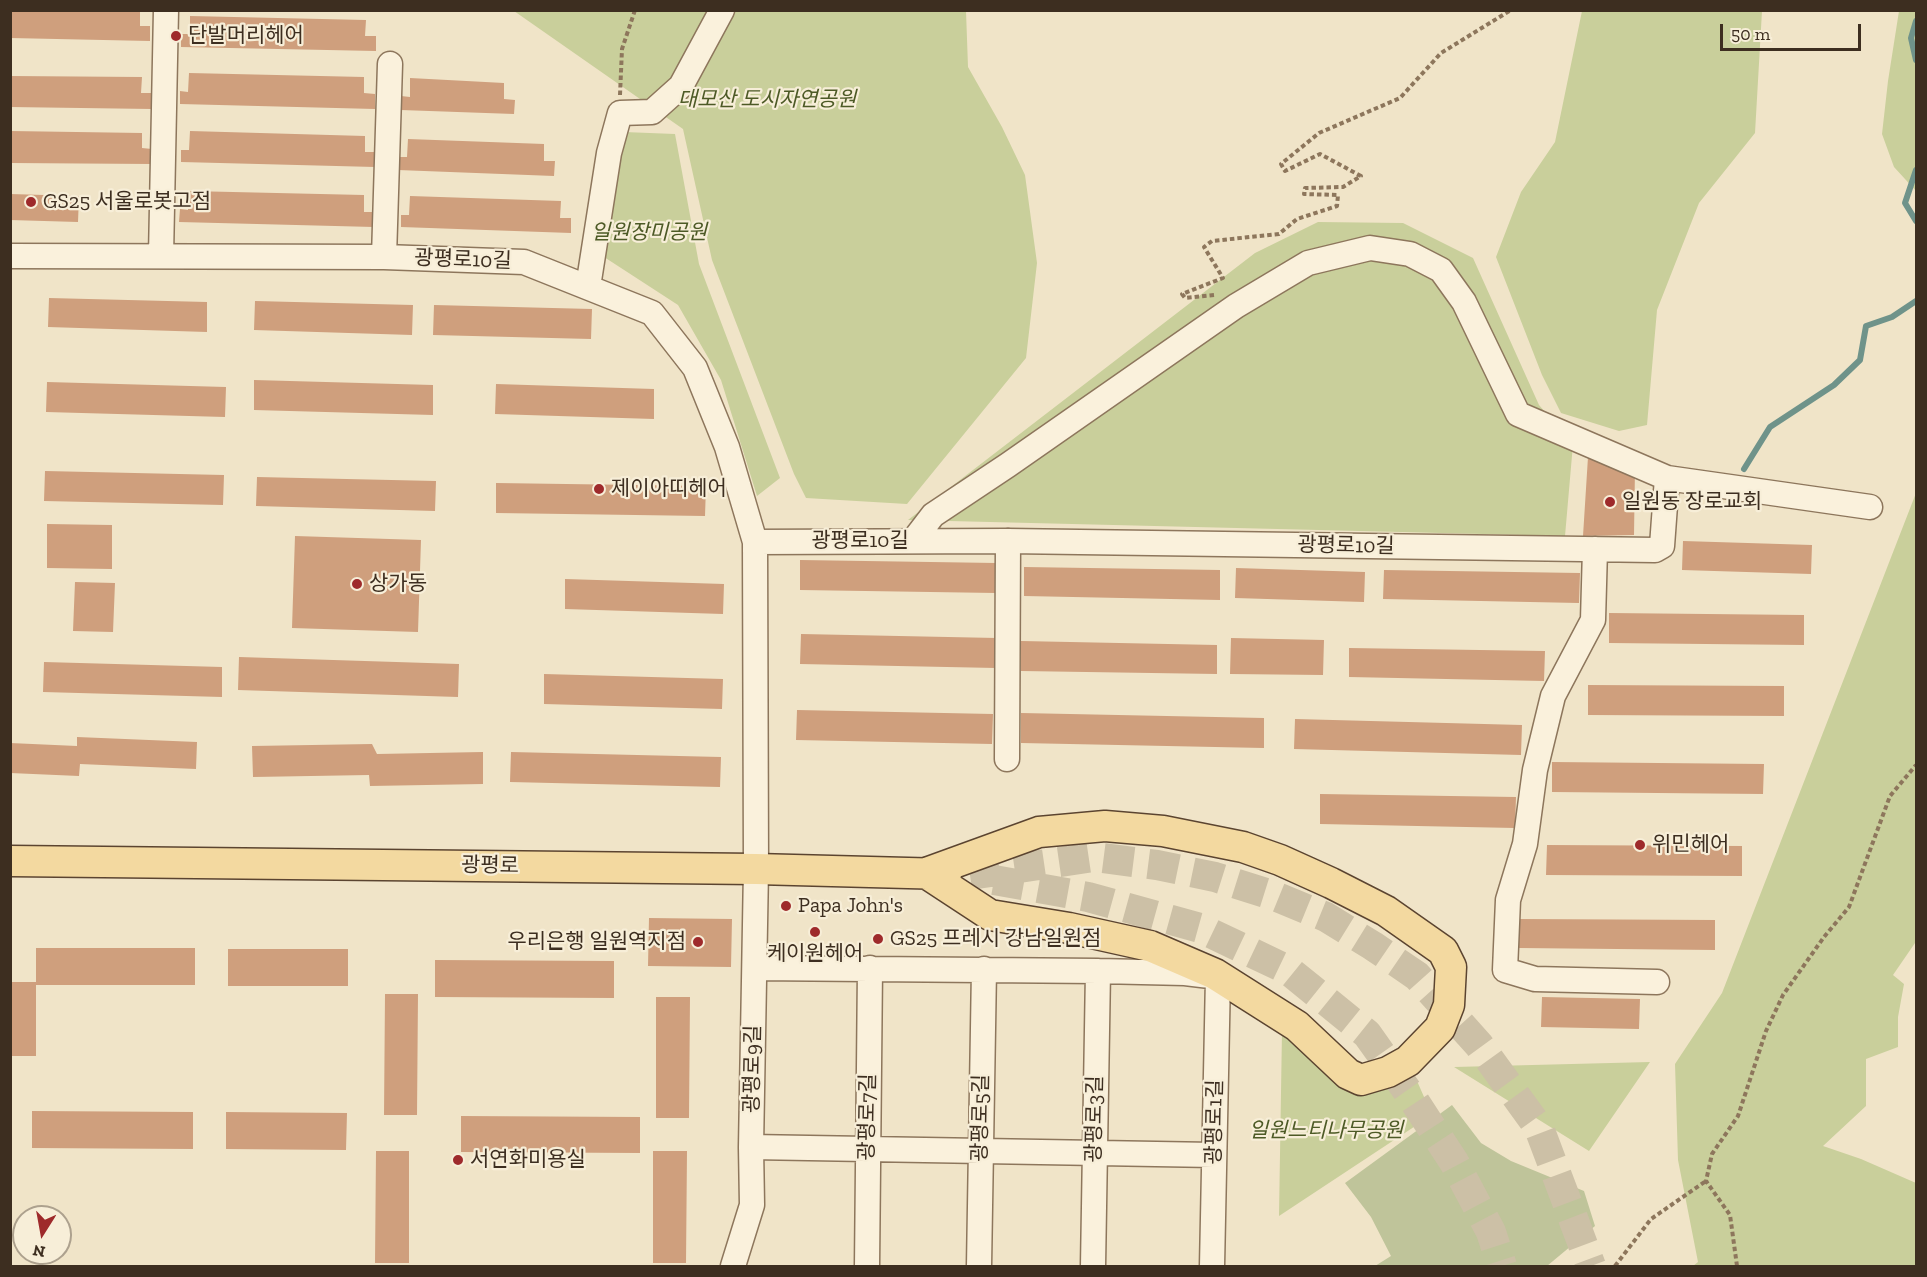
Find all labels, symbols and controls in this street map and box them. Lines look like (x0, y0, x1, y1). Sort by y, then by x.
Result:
scale bar (1723, 12, 1864, 50)
place label: 단발머리헤어 (188, 23, 304, 49)
text: 50 m (1731, 23, 1770, 45)
marker: 단발머리헤어 (169, 29, 183, 43)
park label: 대모산 도시자연공원 (678, 87, 856, 113)
place label: GS25 서울로봇고점 (43, 189, 211, 215)
marker: GS25 서울로봇고점 (24, 195, 38, 209)
park label: 일원장미공원 (591, 220, 707, 246)
street label: 광평로10길 (414, 246, 512, 274)
place label: 제이아띠헤어 (611, 476, 727, 502)
marker: 제이아띠헤어 (592, 482, 606, 496)
place label: 일원동 장로교회 (1622, 489, 1762, 515)
marker: 일원동 장로교회 (1603, 495, 1617, 509)
street label: 광평로10길 (811, 528, 909, 554)
street label: 광평로10길 (1297, 533, 1395, 559)
place label: 상가동 (369, 571, 427, 597)
marker: 상가동 (350, 577, 364, 591)
place label: 위민헤어 (1652, 832, 1729, 858)
marker: 위민헤어 (1633, 838, 1647, 852)
street label: 광평로 (461, 853, 519, 879)
place label: Papa John's (798, 893, 903, 919)
marker: Papa John's (779, 899, 793, 913)
marker: 케이원헤어 (808, 925, 822, 939)
place label: GS25 프레시 강남일원점 (890, 926, 1101, 952)
place label: 우리은행 일원역지점 (507, 929, 686, 955)
marker: GS25 프레시 강남일원점 (871, 932, 885, 946)
marker: 우리은행 일원역지점 (691, 935, 705, 949)
place label: 케이원헤어 (767, 941, 863, 967)
street label: 광평로9길 (740, 1025, 766, 1113)
street label: 광평로7길 (855, 1073, 881, 1161)
street label: 광평로5길 (968, 1074, 994, 1162)
street label: 광평로3길 (1082, 1075, 1108, 1163)
street label: 광평로1길 (1202, 1079, 1228, 1165)
park label: 일원느티나무공원 (1249, 1118, 1403, 1144)
place label: 서연화미용실 (470, 1147, 586, 1173)
marker: 서연화미용실 (451, 1153, 465, 1167)
north arrow (12, 1205, 72, 1265)
text: N (31, 1241, 47, 1262)

